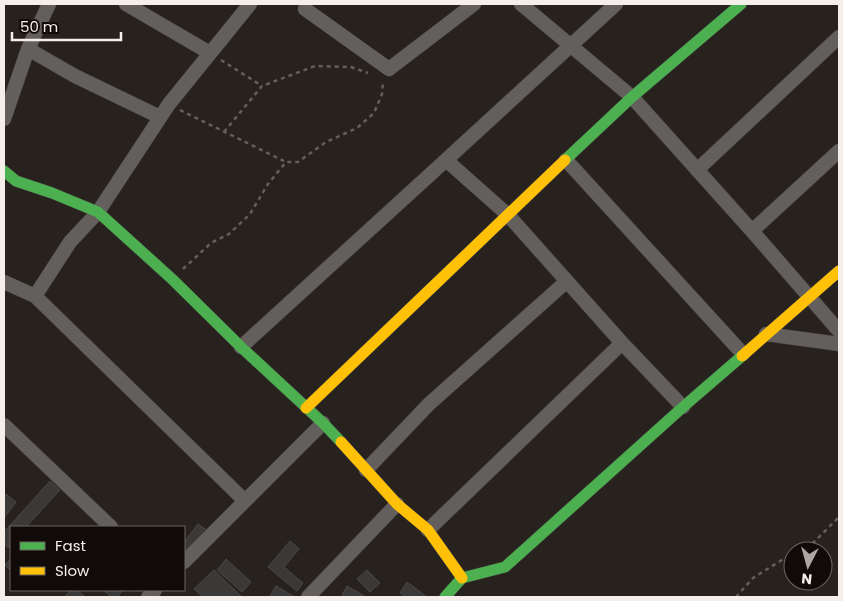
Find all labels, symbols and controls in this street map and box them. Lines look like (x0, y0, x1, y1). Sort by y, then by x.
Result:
scale bar (12, 10, 121, 42)
text: 50 m (20, 16, 58, 37)
legend (10, 526, 185, 591)
text: Fast (55, 535, 86, 556)
north arrow (783, 541, 833, 591)
text: Slow (55, 560, 90, 581)
text: N (800, 568, 813, 589)

